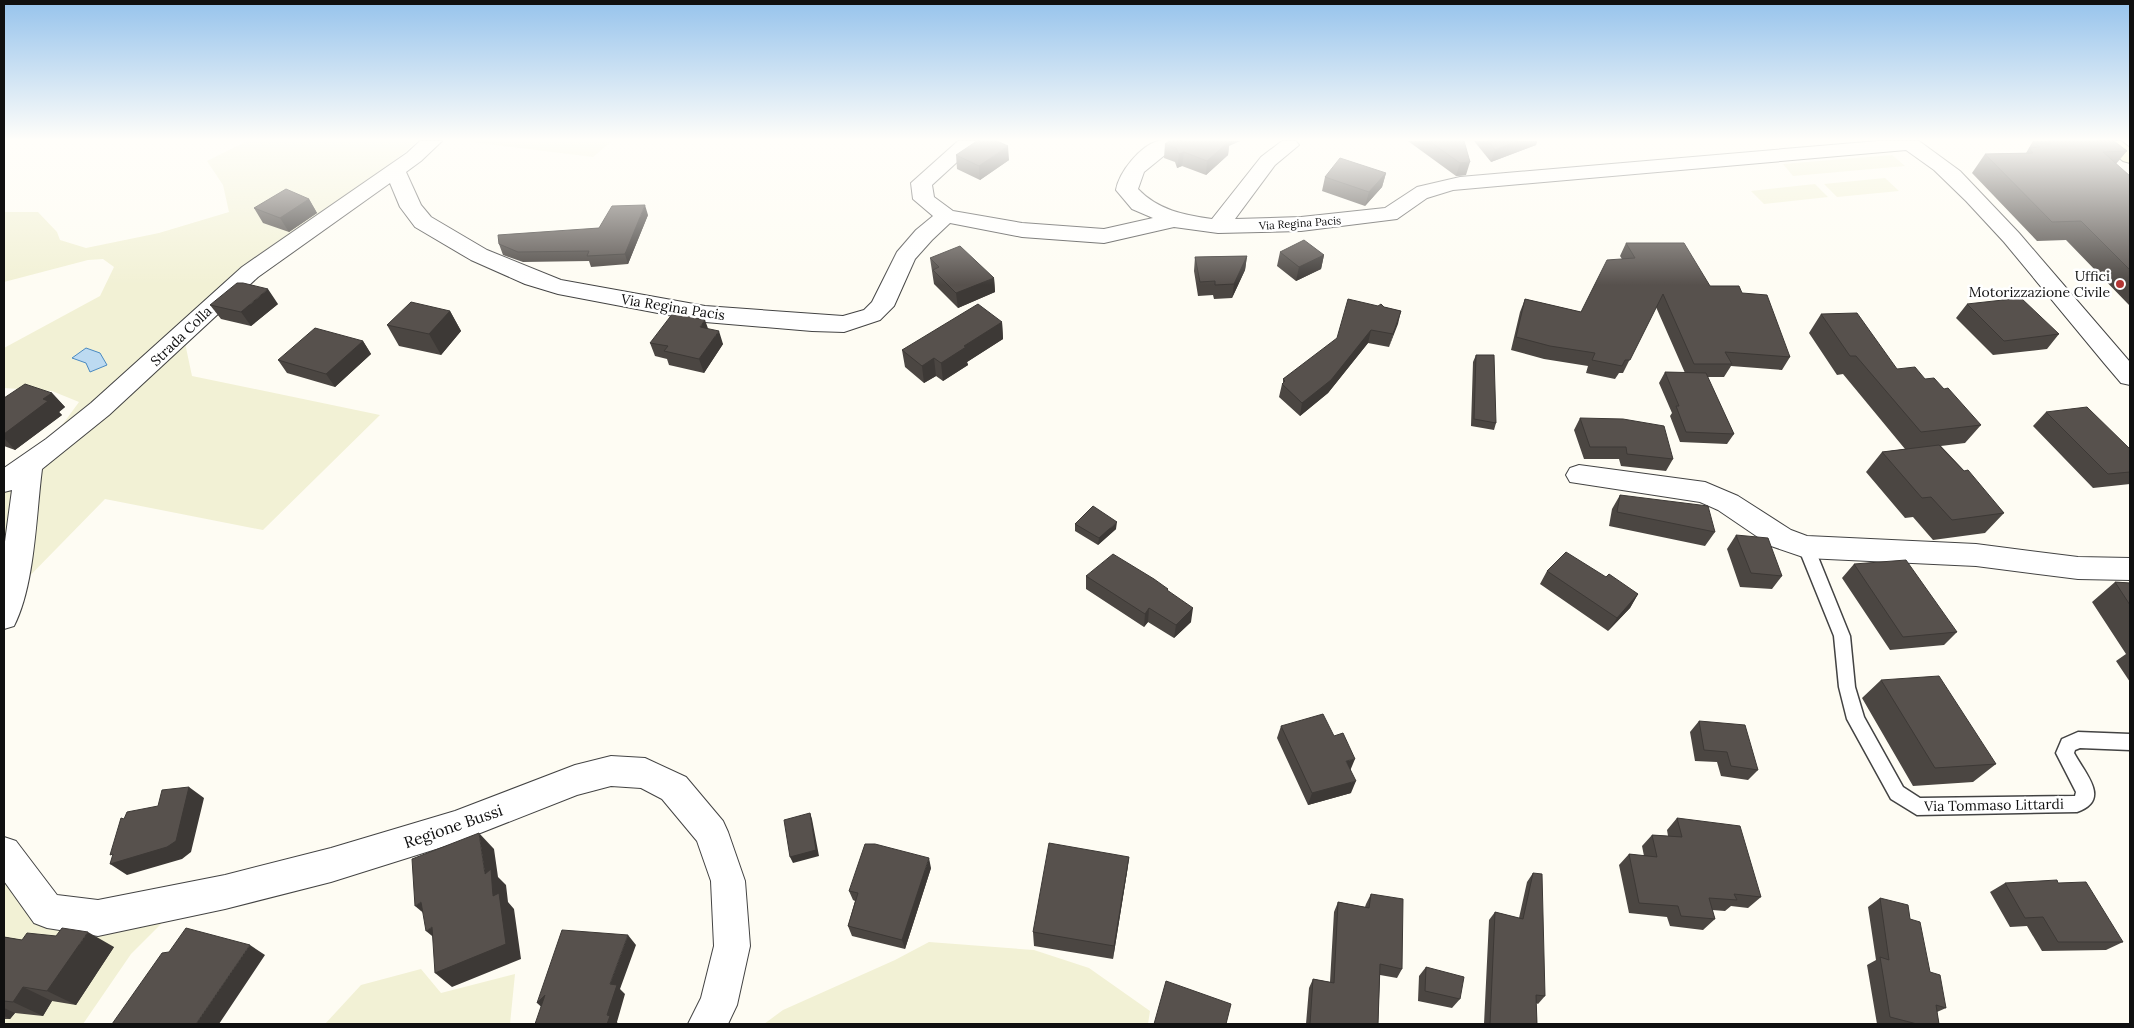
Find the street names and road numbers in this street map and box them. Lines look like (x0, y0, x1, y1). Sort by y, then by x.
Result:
street label: Via Regina Pacis (1257, 213, 1342, 233)
street label: Via Regina Pacis (619, 290, 726, 324)
street label: Strada Colla (146, 302, 216, 370)
street label: Via Tommaso Littardi (1923, 795, 2064, 815)
street label: Regione Bussi (401, 800, 505, 852)

